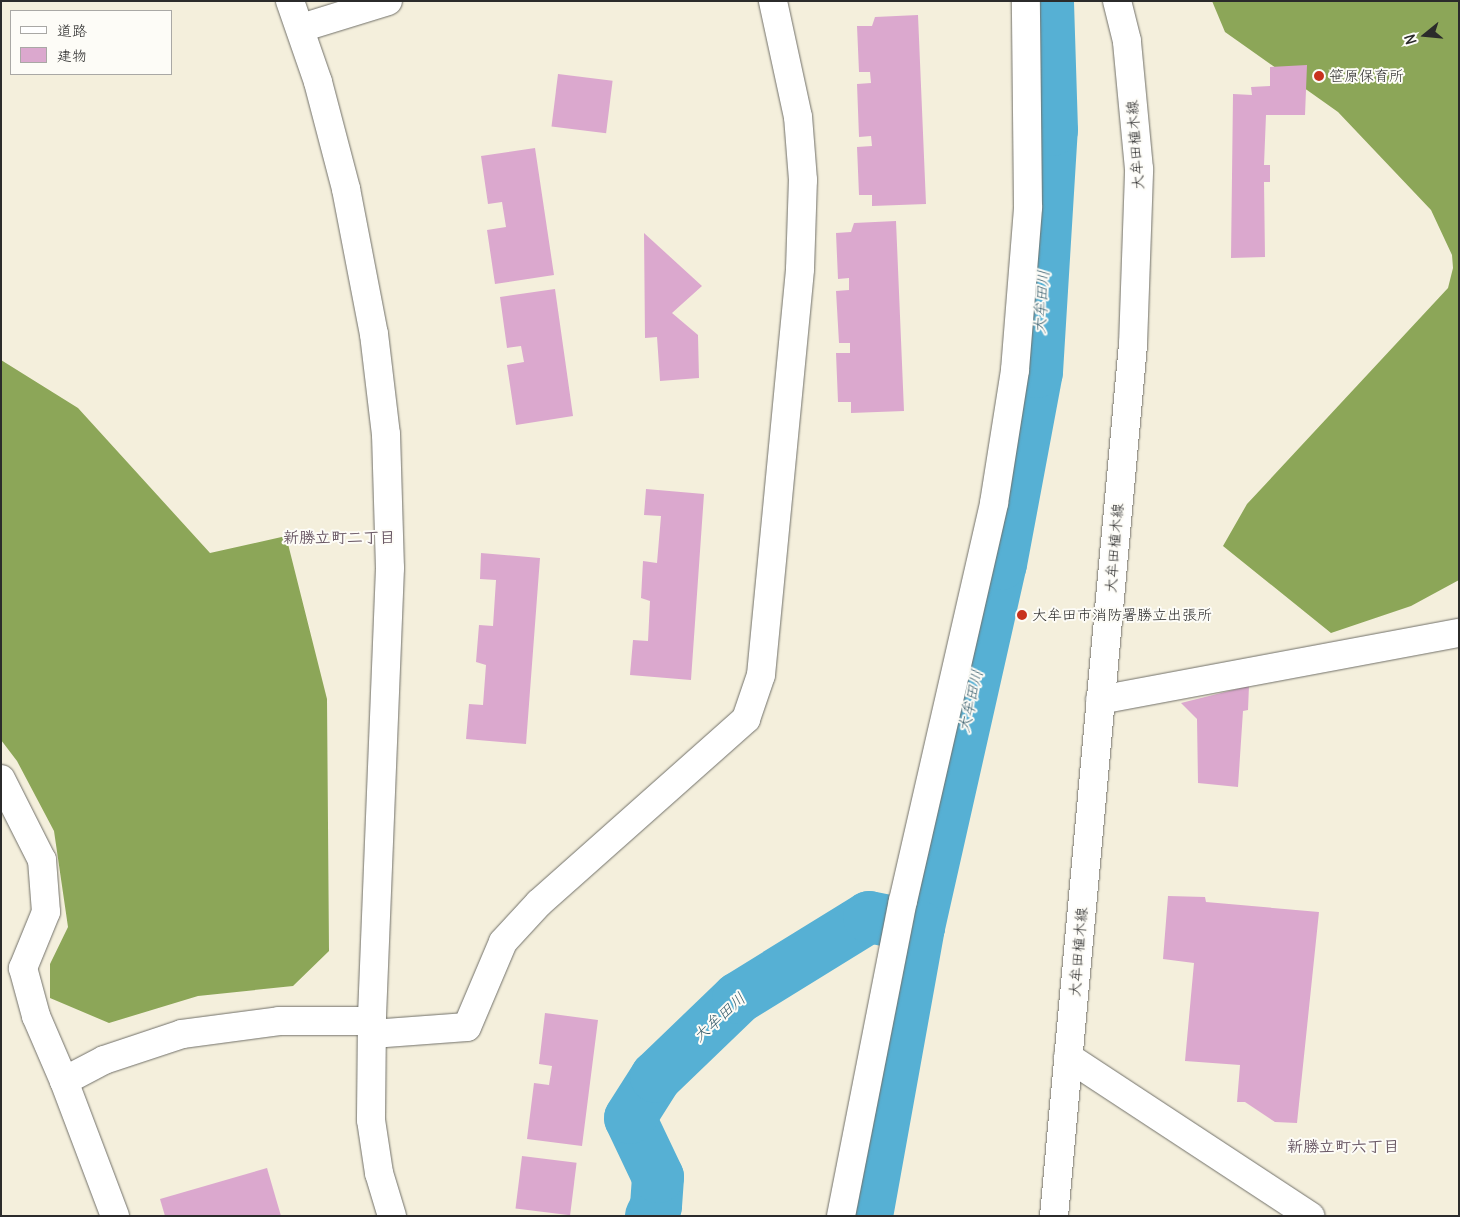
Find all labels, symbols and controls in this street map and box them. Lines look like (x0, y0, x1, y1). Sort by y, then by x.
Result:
legend (10, 10, 172, 75)
north arrow (1400, 10, 1450, 60)
text: 道路 (57, 21, 87, 40)
text: N (1401, 32, 1421, 47)
text: 建物 (57, 46, 87, 65)
place label: 笹原保育所 (1329, 67, 1404, 85)
marker: 笹原保育所 (1313, 70, 1325, 82)
street label: 大牟田植木線 (1123, 99, 1147, 191)
water label: 大牟田川 (1029, 269, 1053, 335)
street label: 大牟田植木線 (1101, 502, 1127, 594)
district label: 新勝立町二丁目 (283, 527, 395, 547)
place label: 大牟田市消防署勝立出張所 (1032, 606, 1212, 624)
marker: 大牟田市消防署勝立出張所 (1016, 609, 1028, 621)
water label: 大牟田川 (953, 668, 987, 734)
street label: 大牟田植木線 (1065, 906, 1091, 998)
water label: 大牟田川 (689, 988, 749, 1046)
district label: 新勝立町六丁目 (1287, 1136, 1399, 1156)

